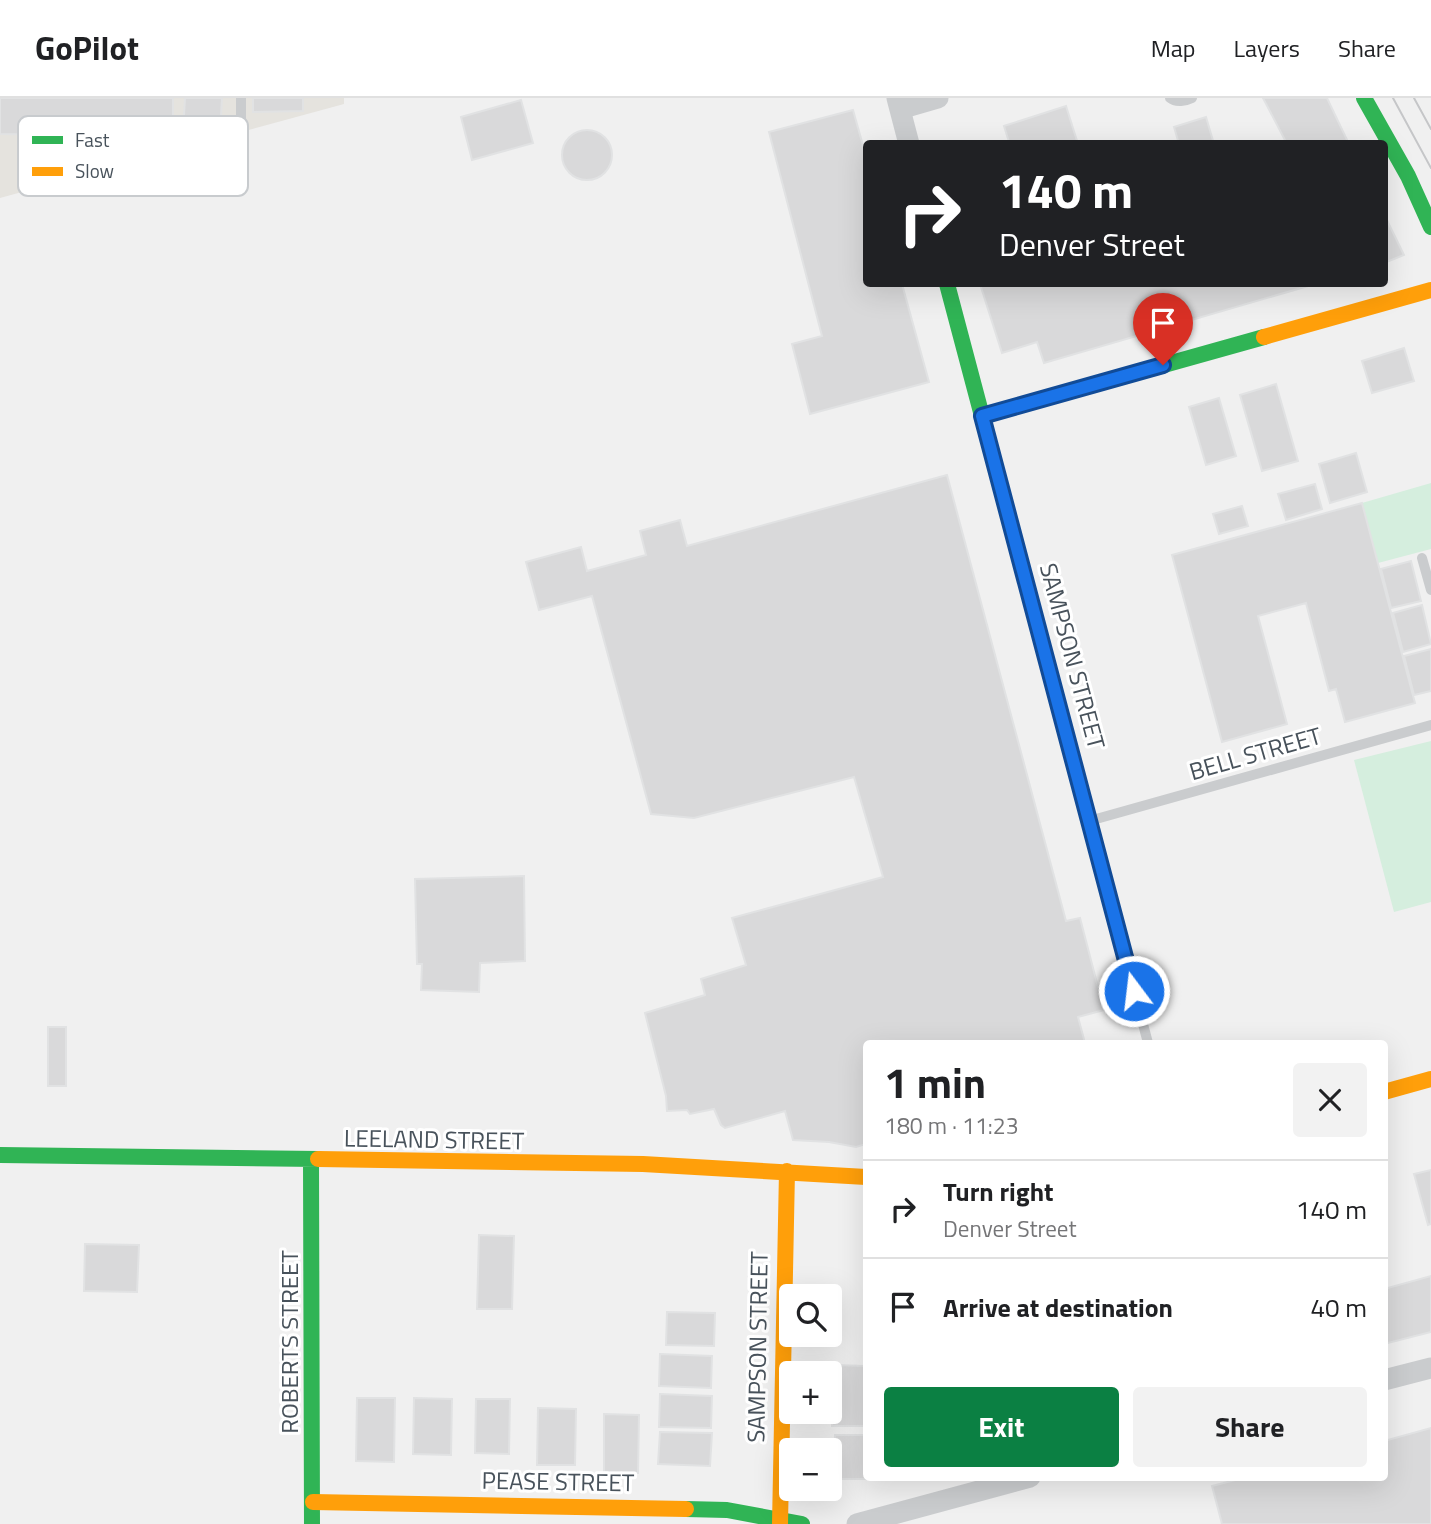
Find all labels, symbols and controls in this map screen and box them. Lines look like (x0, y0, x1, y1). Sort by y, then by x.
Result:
text: GoPilot (35, 23, 139, 73)
text: Map (1151, 30, 1196, 66)
text: Layers (1234, 30, 1300, 66)
text: Share (1338, 30, 1396, 66)
legend (18, 116, 248, 196)
text: Fast (75, 125, 110, 154)
text: 140 m (999, 152, 1133, 227)
text: Slow (75, 156, 114, 185)
icon: right (884, 168, 975, 259)
text: Denver Street (999, 220, 1185, 268)
pin (1133, 293, 1193, 365)
icon: arrive (1144, 304, 1182, 342)
street label: SAMPSON STREET (1031, 559, 1115, 753)
street label: BELL STREET (1185, 717, 1326, 789)
position arrow (1097, 954, 1171, 1028)
text: 1 min (884, 1050, 986, 1114)
button: close (1293, 1063, 1367, 1137)
text: 180 m · 11:23 (884, 1108, 1019, 1143)
street label: LEELAND STREET (343, 1119, 525, 1159)
text: Turn right (943, 1172, 1054, 1211)
icon: right (884, 1190, 922, 1228)
text: 140 m (1296, 1190, 1367, 1229)
text: Denver Street (943, 1211, 1076, 1246)
street label: ROBERTS STREET (271, 1250, 307, 1434)
street label: SAMPSON STREET (737, 1251, 777, 1443)
map controls (779, 1284, 842, 1501)
button: search (779, 1284, 842, 1347)
icon: arrive (884, 1288, 922, 1326)
text: Arrive at destination (943, 1288, 1173, 1327)
text: 40 m (1310, 1288, 1367, 1327)
button: + (779, 1361, 842, 1424)
button: Exit (884, 1387, 1119, 1467)
button: Share (1133, 1387, 1367, 1467)
button: − (779, 1438, 842, 1501)
street label: PEASE STREET (481, 1462, 635, 1500)

